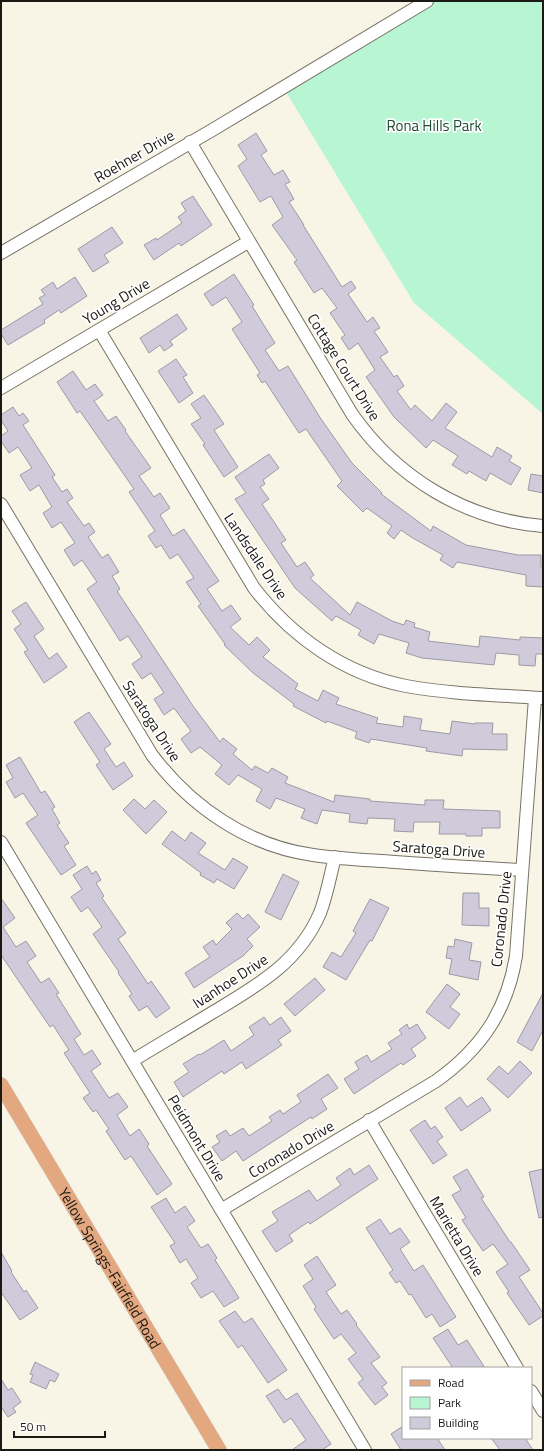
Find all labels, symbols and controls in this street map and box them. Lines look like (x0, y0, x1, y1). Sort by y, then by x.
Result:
park label: Rona Hills Park (386, 114, 482, 137)
street label: Roehner Drive (89, 124, 179, 188)
street label: Young Drive (78, 272, 154, 330)
street label: Cottage Court Drive (302, 309, 386, 425)
street label: Landsdale Drive (218, 508, 294, 604)
street label: Saratoga Drive (117, 676, 187, 766)
street label: Saratoga Drive (392, 834, 486, 864)
street label: Coronado Drive (485, 870, 517, 968)
street label: Ivanhoe Drive (188, 948, 272, 1014)
street label: Peidmont Drive (162, 1090, 232, 1186)
street label: Coronado Drive (244, 1114, 338, 1184)
street label: Yellow Springs-Fairfield Road (53, 1183, 167, 1353)
street label: Marietta Drive (424, 1191, 490, 1281)
legend (402, 1367, 532, 1439)
text: Road (438, 1373, 464, 1392)
text: Park (438, 1393, 461, 1412)
scale bar (14, 1413, 105, 1439)
text: Building (438, 1413, 479, 1432)
text: 50 m (20, 1417, 46, 1436)

